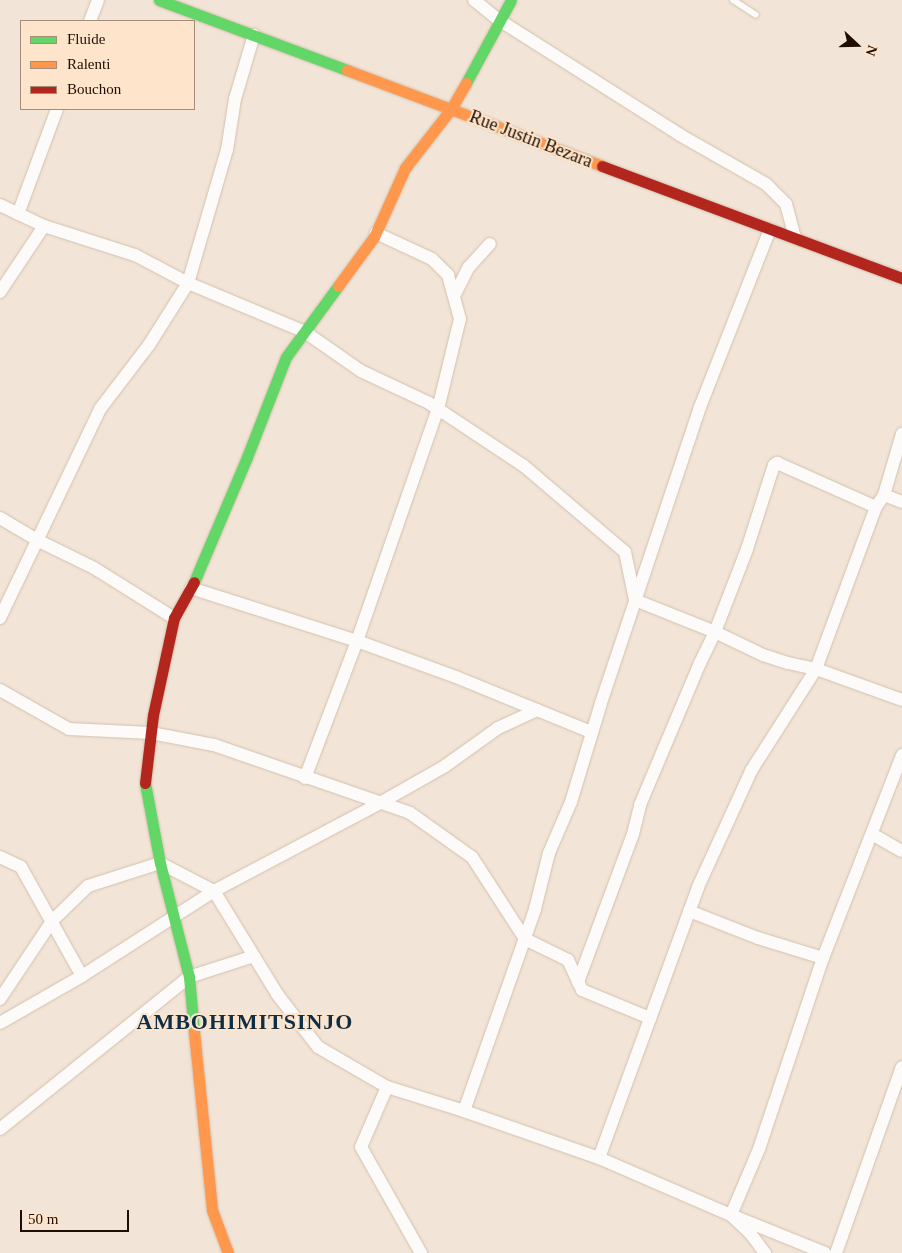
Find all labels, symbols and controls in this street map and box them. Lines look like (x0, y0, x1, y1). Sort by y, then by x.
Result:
legend (20, 20, 195, 110)
north arrow (832, 20, 882, 70)
text: Fluide (67, 31, 105, 47)
text: N (863, 43, 880, 58)
text: Ralenti (67, 56, 110, 72)
text: Bouchon (67, 81, 121, 97)
street label: Rue Justin Bezara (466, 106, 596, 172)
district label: AMBOHIMITSINJO (135, 1009, 355, 1035)
scale bar (22, 1200, 131, 1232)
text: 50 m (28, 1211, 58, 1227)

